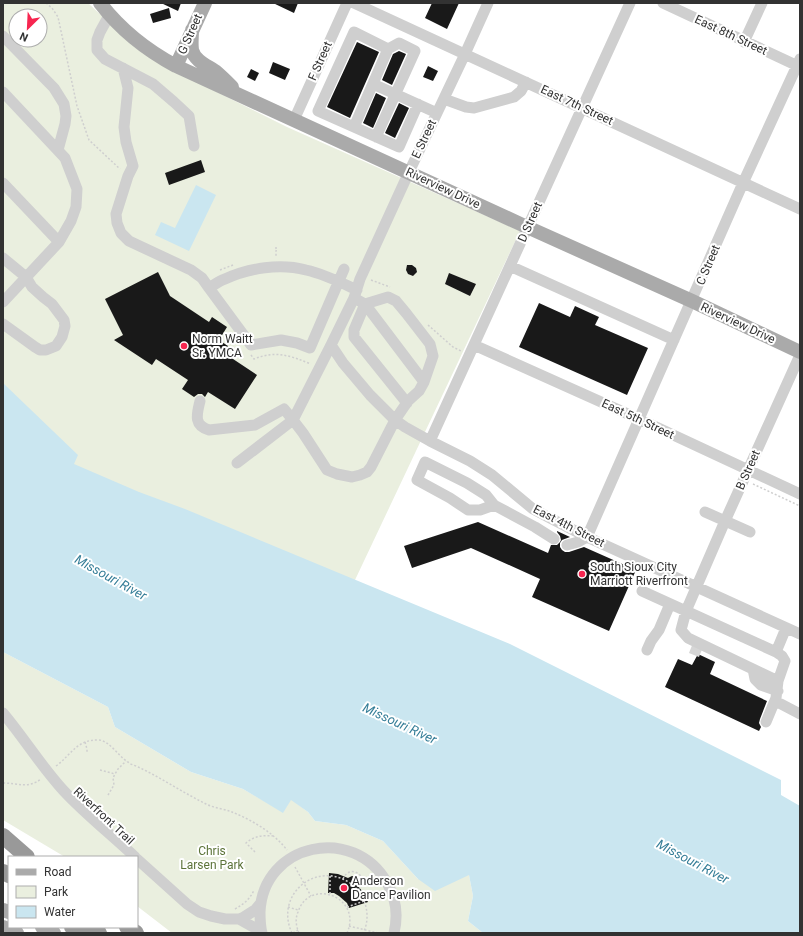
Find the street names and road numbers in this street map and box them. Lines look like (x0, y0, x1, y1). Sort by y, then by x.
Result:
street label: G Street (175, 12, 205, 56)
street label: East 8th Street (693, 12, 770, 58)
street label: F Street (305, 39, 335, 83)
street label: East 7th Street (539, 82, 616, 128)
street label: E Street (409, 117, 439, 161)
street label: Riverview Drive (403, 165, 483, 211)
street label: D Street (515, 200, 545, 244)
street label: C Street (693, 243, 723, 287)
street label: Riverview Drive (698, 300, 778, 346)
street label: East 5th Street (600, 396, 677, 442)
street label: B Street (733, 448, 763, 492)
street label: East 4th Street (531, 502, 607, 550)
street label: Riverfront Trail (71, 784, 137, 848)

